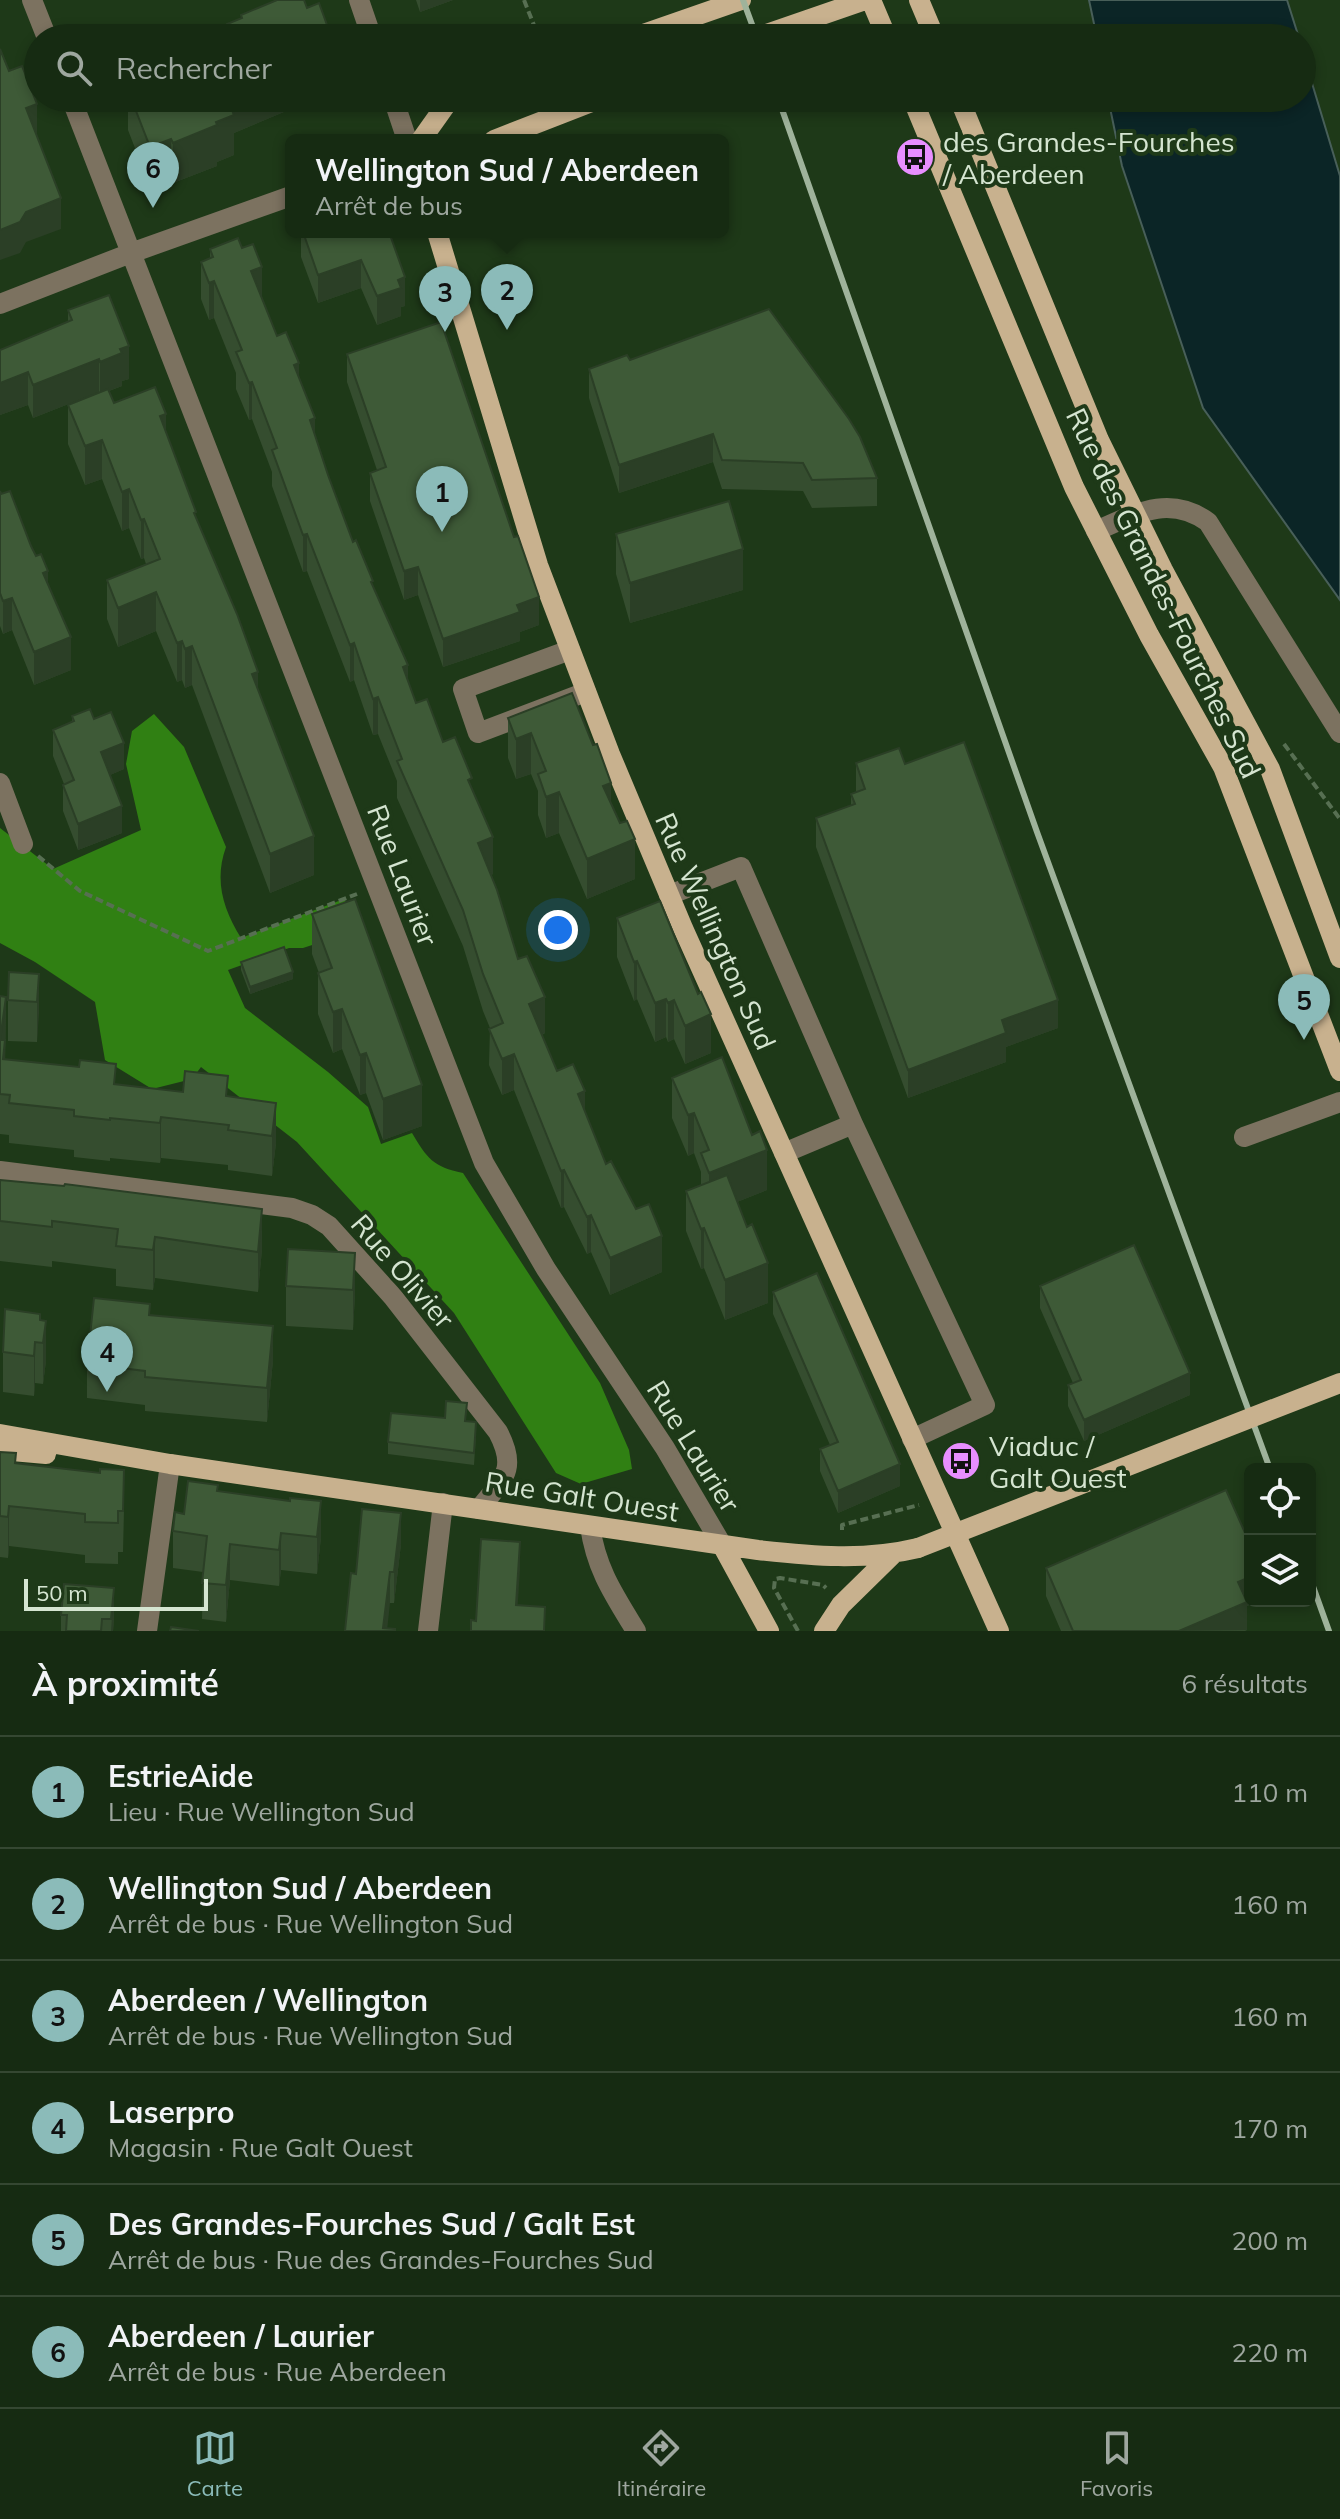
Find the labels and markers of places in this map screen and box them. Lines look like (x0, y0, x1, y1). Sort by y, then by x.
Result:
place label: des Grandes-Fourches / Aberdeen (942, 124, 1235, 191)
bus stop icon: des Grandes-Fourches / Aberdeen (894, 136, 936, 178)
pin: 6 (127, 142, 179, 208)
pin: 2 (481, 264, 533, 330)
pin: 3 (419, 266, 471, 332)
pin: 1 (416, 466, 468, 532)
pin: 5 (1278, 974, 1330, 1040)
pin: 4 (81, 1326, 133, 1392)
place label: Viaduc / Galt Ouest (989, 1428, 1127, 1495)
bus stop icon: Viaduc / Galt Ouest (940, 1440, 982, 1482)

